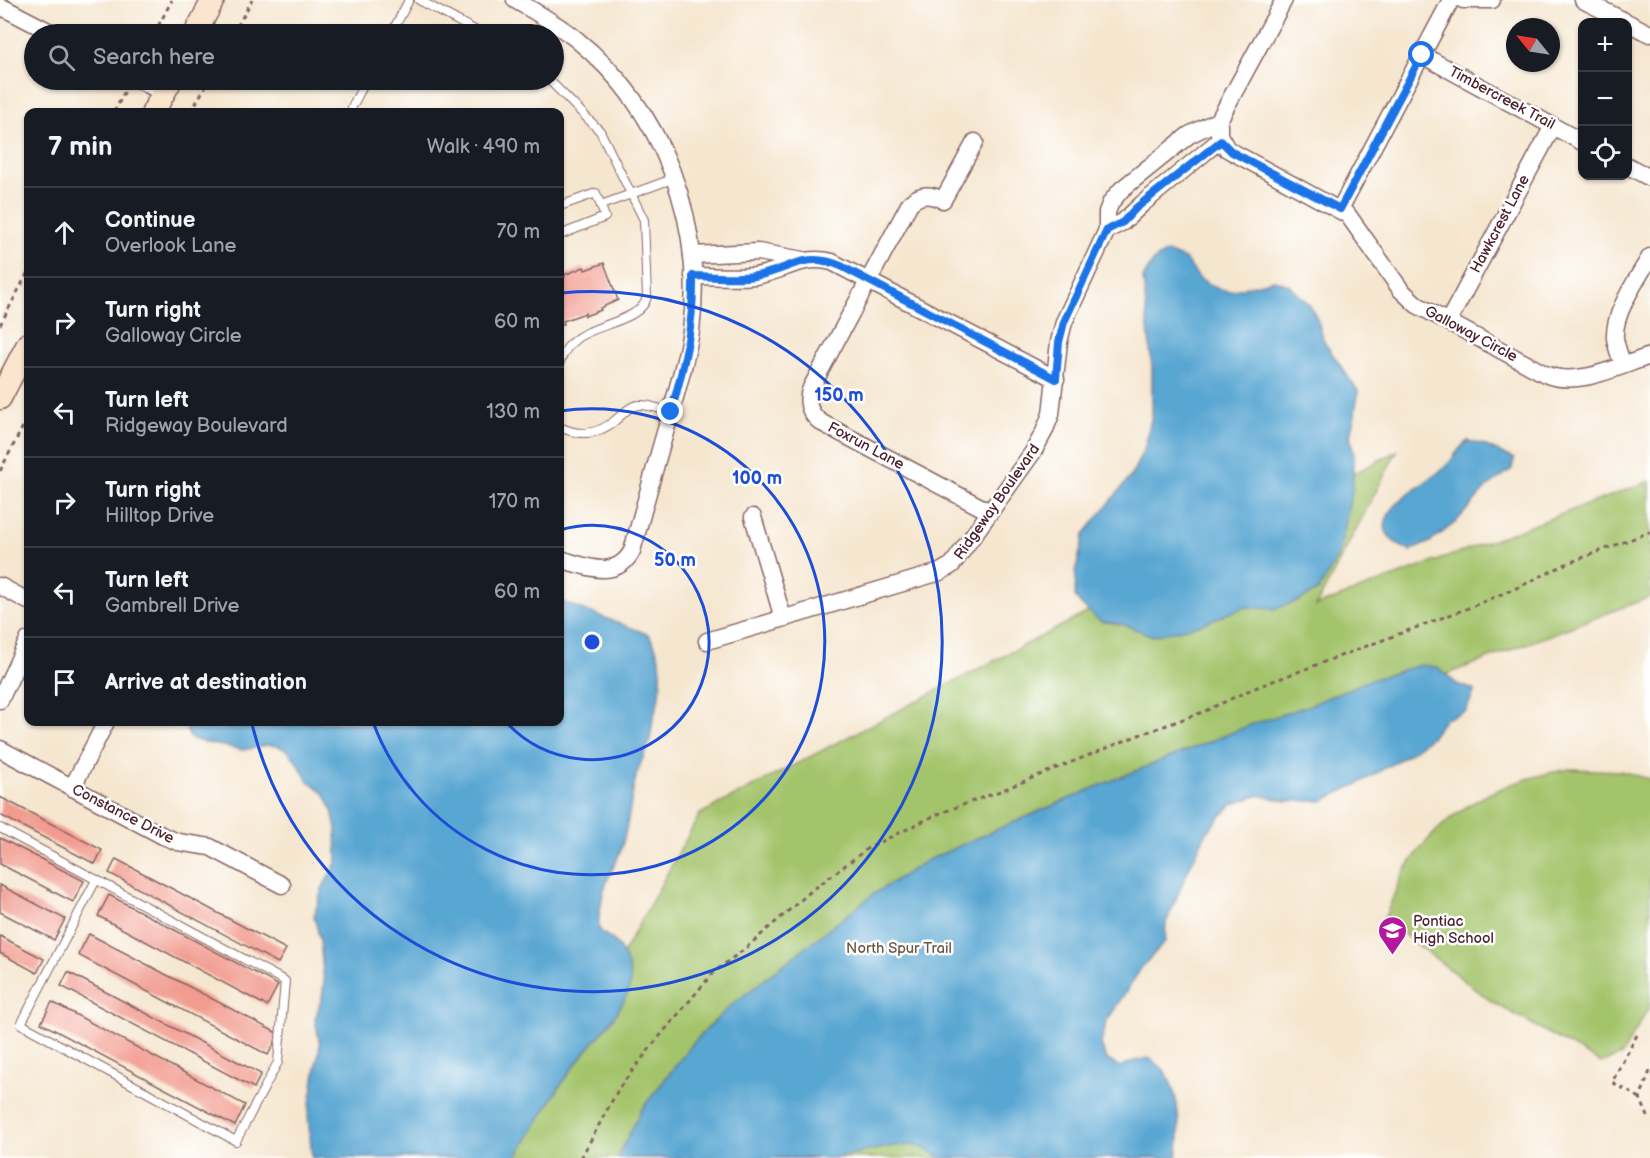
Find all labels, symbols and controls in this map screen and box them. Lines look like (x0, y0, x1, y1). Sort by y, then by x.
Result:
north arrow (1506, 18, 1560, 72)
map controls (1578, 18, 1632, 180)
button: + (1578, 18, 1632, 72)
search box (24, 24, 564, 90)
icon: search (45, 41, 78, 74)
route start (1408, 41, 1434, 67)
text: Search here (93, 44, 215, 71)
street label: Timbercreek Trail (1446, 62, 1558, 134)
button: − (1578, 72, 1632, 126)
button: locate (1578, 126, 1632, 180)
text: 7 min (48, 132, 112, 163)
text: Walk · 490 m (427, 135, 540, 159)
street label: Hawkcrest Lane (1466, 171, 1534, 276)
text: Continue (105, 207, 195, 234)
icon: ahead (48, 216, 81, 249)
text: 70 m (496, 220, 540, 244)
text: Overlook Lane (105, 234, 236, 258)
text: Turn right (105, 297, 201, 324)
street label: Galloway Circle (1421, 302, 1521, 366)
icon: right (48, 306, 81, 339)
text: 60 m (494, 310, 540, 334)
text: Galloway Circle (105, 324, 242, 348)
text: 150 m (814, 385, 864, 406)
text: Turn left (105, 387, 189, 414)
icon: left (48, 396, 81, 429)
route end (657, 398, 683, 424)
text: 130 m (486, 400, 540, 424)
text: Ridgeway Boulevard (105, 414, 288, 438)
street label: Foxrun Lane (825, 418, 908, 474)
street label: Ridgeway Boulevard (950, 440, 1044, 564)
text: 100 m (732, 468, 782, 489)
text: Turn right (105, 477, 201, 504)
icon: right (48, 486, 81, 519)
text: 170 m (489, 490, 540, 514)
text: Hilltop Drive (105, 504, 214, 528)
text: 50 m (654, 550, 696, 571)
text: Turn left (105, 567, 189, 594)
icon: left (48, 576, 81, 609)
text: 60 m (494, 580, 540, 604)
text: Gambrell Drive (105, 594, 239, 618)
centre of rings (582, 632, 602, 652)
icon: arrive (48, 666, 81, 699)
text: Arrive at destination (105, 669, 307, 696)
street label: Constance Drive (69, 780, 177, 848)
place label: Pontiac High School (1413, 912, 1494, 948)
school or university icon: Pontiac High School (1376, 914, 1408, 956)
park label: North Spur Trail (846, 939, 952, 958)

